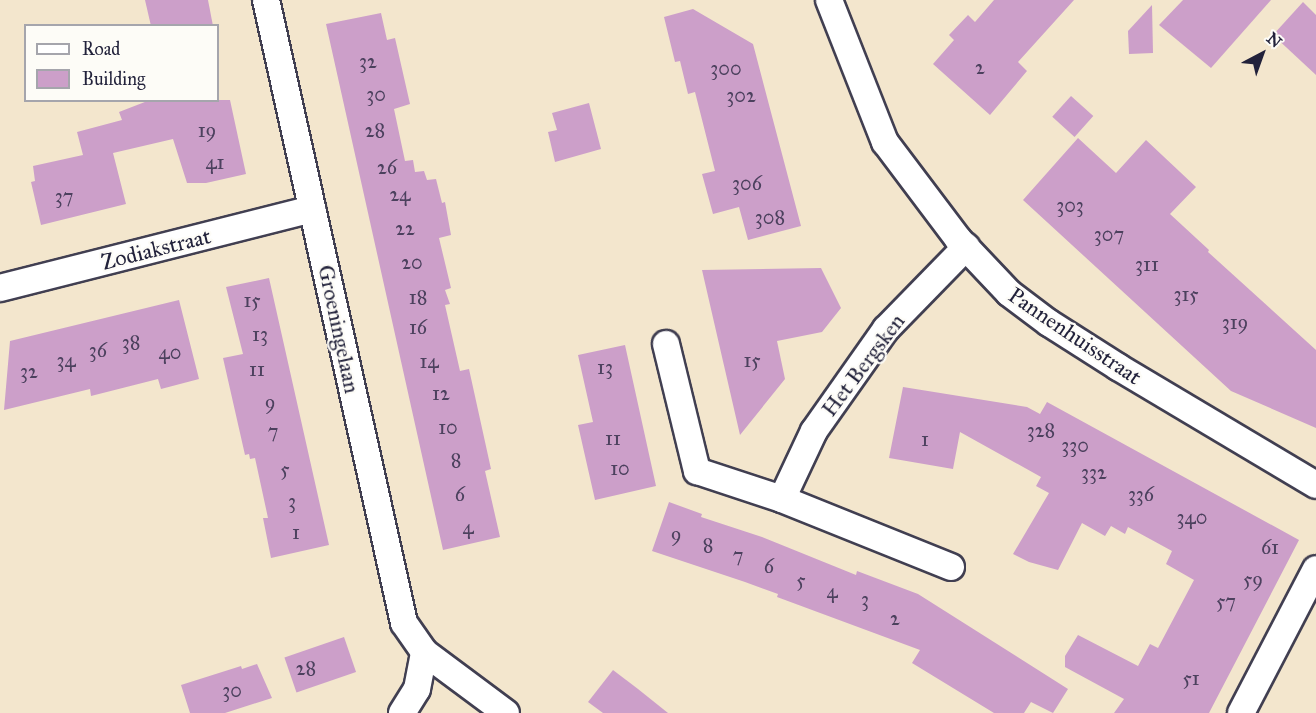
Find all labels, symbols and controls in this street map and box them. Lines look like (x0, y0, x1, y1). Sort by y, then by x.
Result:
legend (24, 24, 219, 102)
north arrow (1232, 24, 1292, 84)
text: N (1263, 28, 1285, 52)
text: Road (82, 38, 120, 60)
house number: 32 (359, 49, 377, 73)
house number: 2 (975, 55, 985, 79)
house number: 300 (710, 56, 742, 80)
text: Building (82, 68, 145, 90)
house number: 30 (366, 82, 386, 106)
house number: 302 (726, 83, 756, 107)
house number: 19 (198, 118, 216, 142)
house number: 28 (365, 118, 385, 142)
house number: 41 (205, 150, 225, 174)
house number: 26 (377, 155, 397, 179)
house number: 306 (732, 171, 762, 195)
house number: 24 (389, 182, 411, 206)
house number: 37 (55, 184, 73, 208)
house number: 303 (1056, 193, 1084, 217)
house number: 308 (755, 205, 785, 229)
house number: 22 (395, 216, 415, 240)
house number: 307 (1094, 222, 1124, 246)
street label: Zodiakstraat (98, 223, 214, 275)
house number: 20 (401, 250, 423, 274)
house number: 311 (1135, 252, 1159, 276)
street label: Groeningelaan (313, 263, 365, 395)
street label: Pannenhuisstraat (1003, 282, 1147, 390)
house number: 315 (1173, 282, 1199, 306)
house number: 18 (409, 285, 427, 309)
house number: 15 (243, 288, 261, 312)
street label: Het Bergsken (816, 308, 910, 422)
house number: 319 (1222, 310, 1248, 334)
house number: 16 (409, 315, 427, 339)
house number: 13 (252, 322, 268, 346)
house number: 38 (122, 330, 140, 354)
house number: 36 (89, 338, 107, 362)
house number: 40 (159, 340, 181, 364)
house number: 34 (56, 348, 76, 372)
house number: 15 (743, 348, 761, 372)
house number: 14 (419, 349, 439, 373)
house number: 13 (597, 355, 613, 379)
house number: 11 (249, 357, 265, 381)
house number: 32 (20, 359, 38, 383)
house number: 12 (432, 381, 450, 405)
house number: 9 (265, 390, 275, 414)
house number: 10 (438, 415, 458, 439)
house number: 328 (1027, 418, 1055, 442)
house number: 7 (268, 419, 278, 443)
house number: 11 (605, 426, 621, 450)
house number: 1 (921, 427, 929, 451)
house number: 330 (1061, 433, 1089, 457)
house number: 8 (451, 448, 461, 472)
house number: 10 (610, 456, 630, 480)
house number: 5 (280, 457, 290, 481)
house number: 332 (1081, 460, 1107, 484)
house number: 6 (455, 482, 465, 506)
house number: 336 (1128, 482, 1154, 506)
house number: 3 (288, 489, 296, 513)
house number: 340 (1177, 505, 1207, 529)
house number: 4 (462, 515, 474, 539)
house number: 1 (292, 520, 300, 544)
house number: 9 (671, 522, 681, 546)
house number: 8 (703, 533, 713, 557)
house number: 61 (1261, 535, 1279, 559)
house number: 7 (733, 543, 743, 567)
house number: 6 (764, 554, 774, 578)
house number: 59 (1243, 567, 1263, 591)
house number: 5 (796, 568, 806, 592)
house number: 4 (826, 579, 838, 603)
house number: 3 (861, 587, 869, 611)
house number: 57 (1216, 589, 1236, 613)
house number: 2 (890, 606, 900, 630)
house number: 28 (296, 656, 316, 680)
house number: 51 (1182, 666, 1200, 690)
house number: 30 (222, 678, 242, 702)

